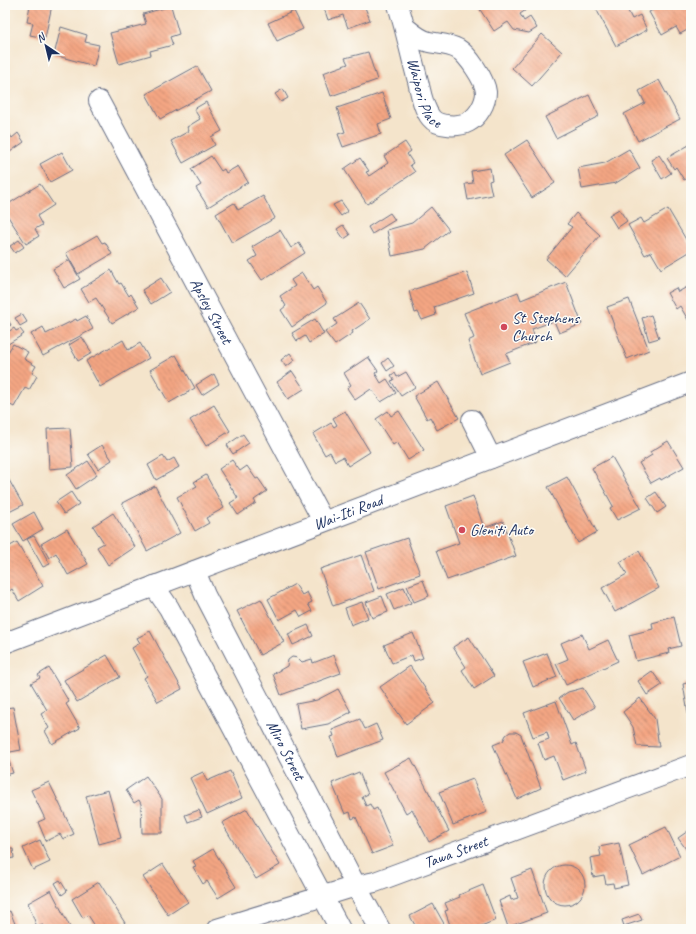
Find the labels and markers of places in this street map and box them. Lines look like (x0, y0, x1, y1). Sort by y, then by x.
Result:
place label: St Stephens Church (512, 308, 580, 346)
marker: St Stephens Church (499, 322, 509, 332)
place label: Gleniti Auto (470, 520, 535, 540)
marker: Gleniti Auto (457, 525, 467, 535)

